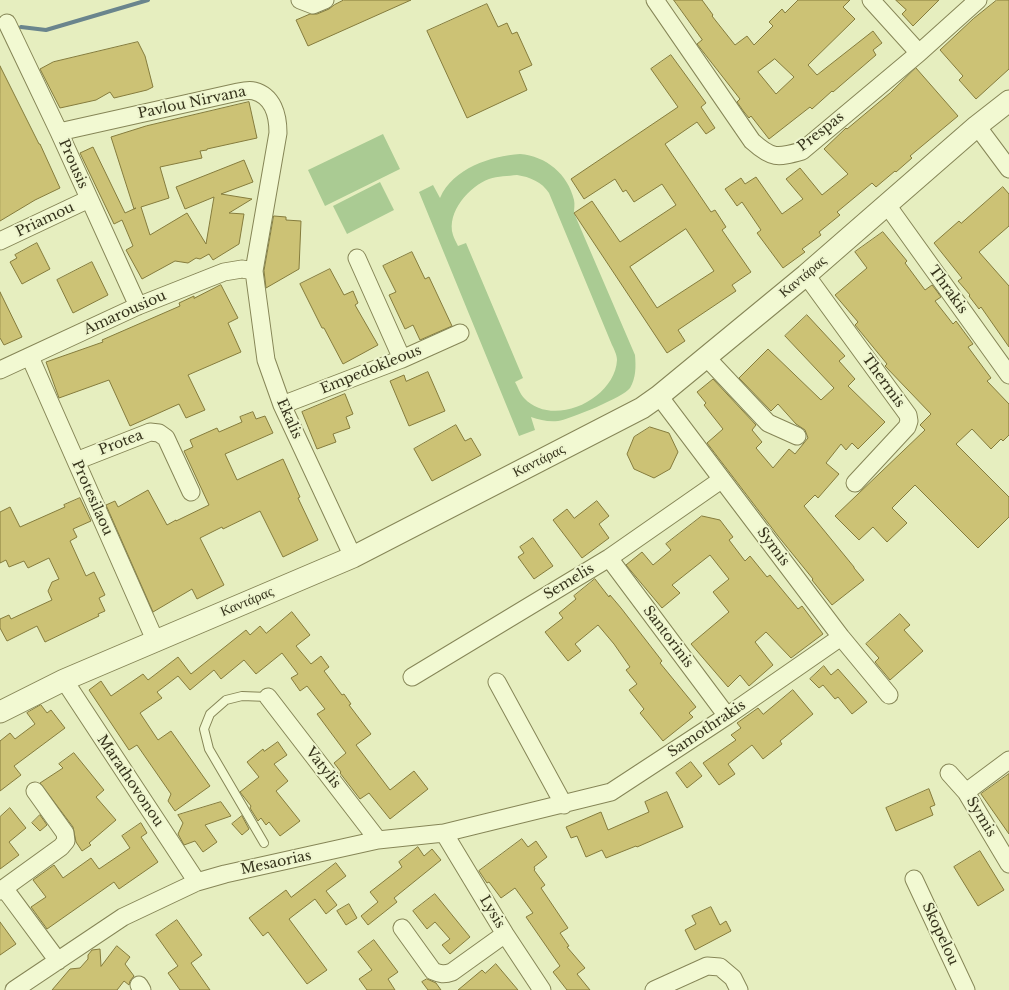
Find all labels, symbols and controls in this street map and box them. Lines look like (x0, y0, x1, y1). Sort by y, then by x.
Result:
street label: Pavlou Nirvana (137, 83, 247, 123)
street label: Prespas (794, 109, 848, 155)
street label: Prousis (55, 137, 91, 191)
street label: Priamou (13, 199, 77, 241)
street label: Καντάρας (776, 253, 830, 301)
street label: Thrakis (925, 263, 971, 317)
street label: Amarousiou (81, 287, 169, 339)
street label: Empedokleous (318, 342, 424, 398)
street label: Thermis (858, 351, 908, 411)
street label: Ekalis (273, 396, 305, 442)
street label: Protea (96, 427, 146, 459)
street label: Καντάρας (510, 441, 568, 481)
street label: Protesilaou (68, 458, 116, 538)
street label: Symis (753, 524, 793, 570)
street label: Semelis (541, 560, 597, 604)
street label: Καντάρας (218, 583, 276, 621)
street label: Santorinis (639, 603, 697, 671)
street label: Samothrakis (665, 697, 749, 761)
street label: Marathovonou (93, 732, 167, 830)
street label: Vatylis (302, 744, 344, 792)
street label: Symis (963, 794, 999, 840)
street label: Mesaorias (239, 847, 313, 879)
street label: Lysis (476, 893, 508, 931)
street label: Skopelou (918, 900, 962, 968)

